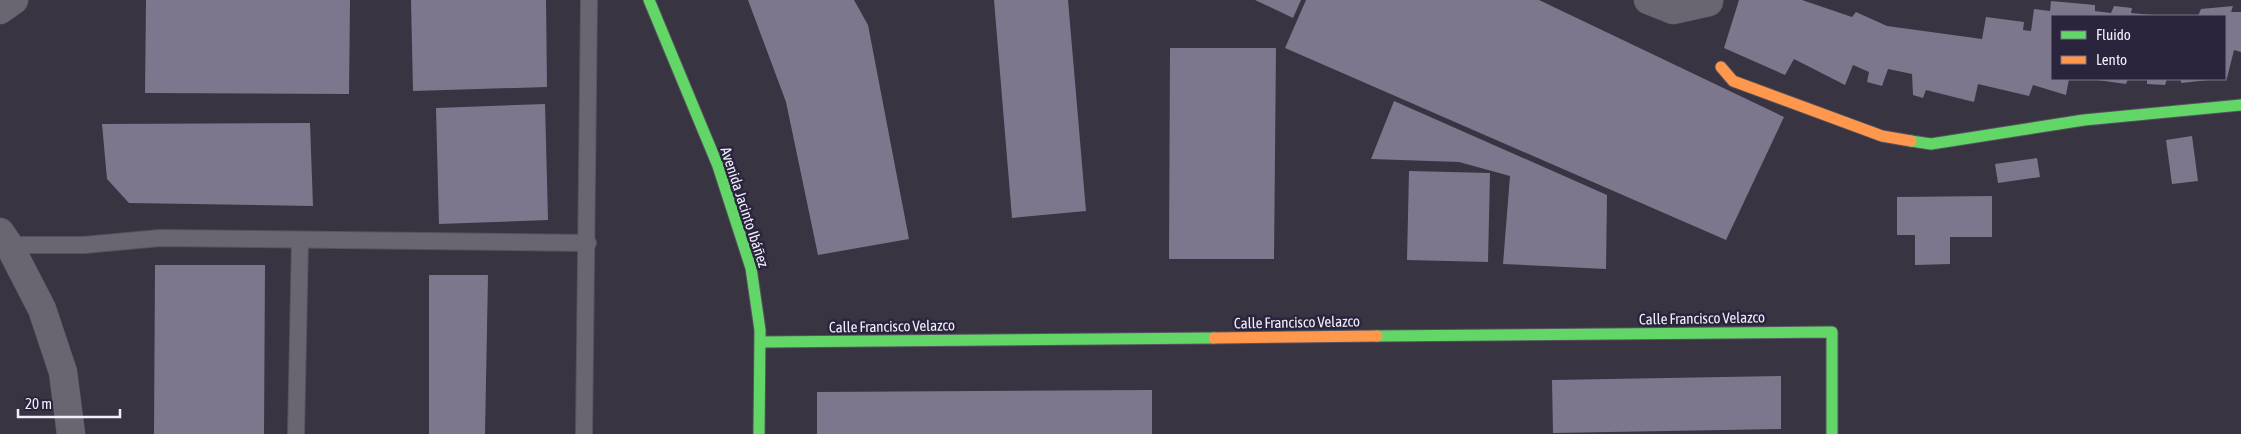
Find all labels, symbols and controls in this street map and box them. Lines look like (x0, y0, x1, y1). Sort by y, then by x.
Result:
legend (2051, 15, 2226, 80)
text: Fluido (2096, 26, 2131, 43)
text: Lento (2096, 51, 2127, 68)
street label: Avenida Jacinto Ibáñez (717, 145, 773, 270)
street label: Calle Francisco Velazco (1639, 308, 1765, 328)
street label: Calle Francisco Velazco (1234, 312, 1360, 332)
street label: Calle Francisco Velazco (829, 316, 955, 336)
scale bar (18, 386, 120, 418)
text: 20 m (25, 395, 52, 412)

